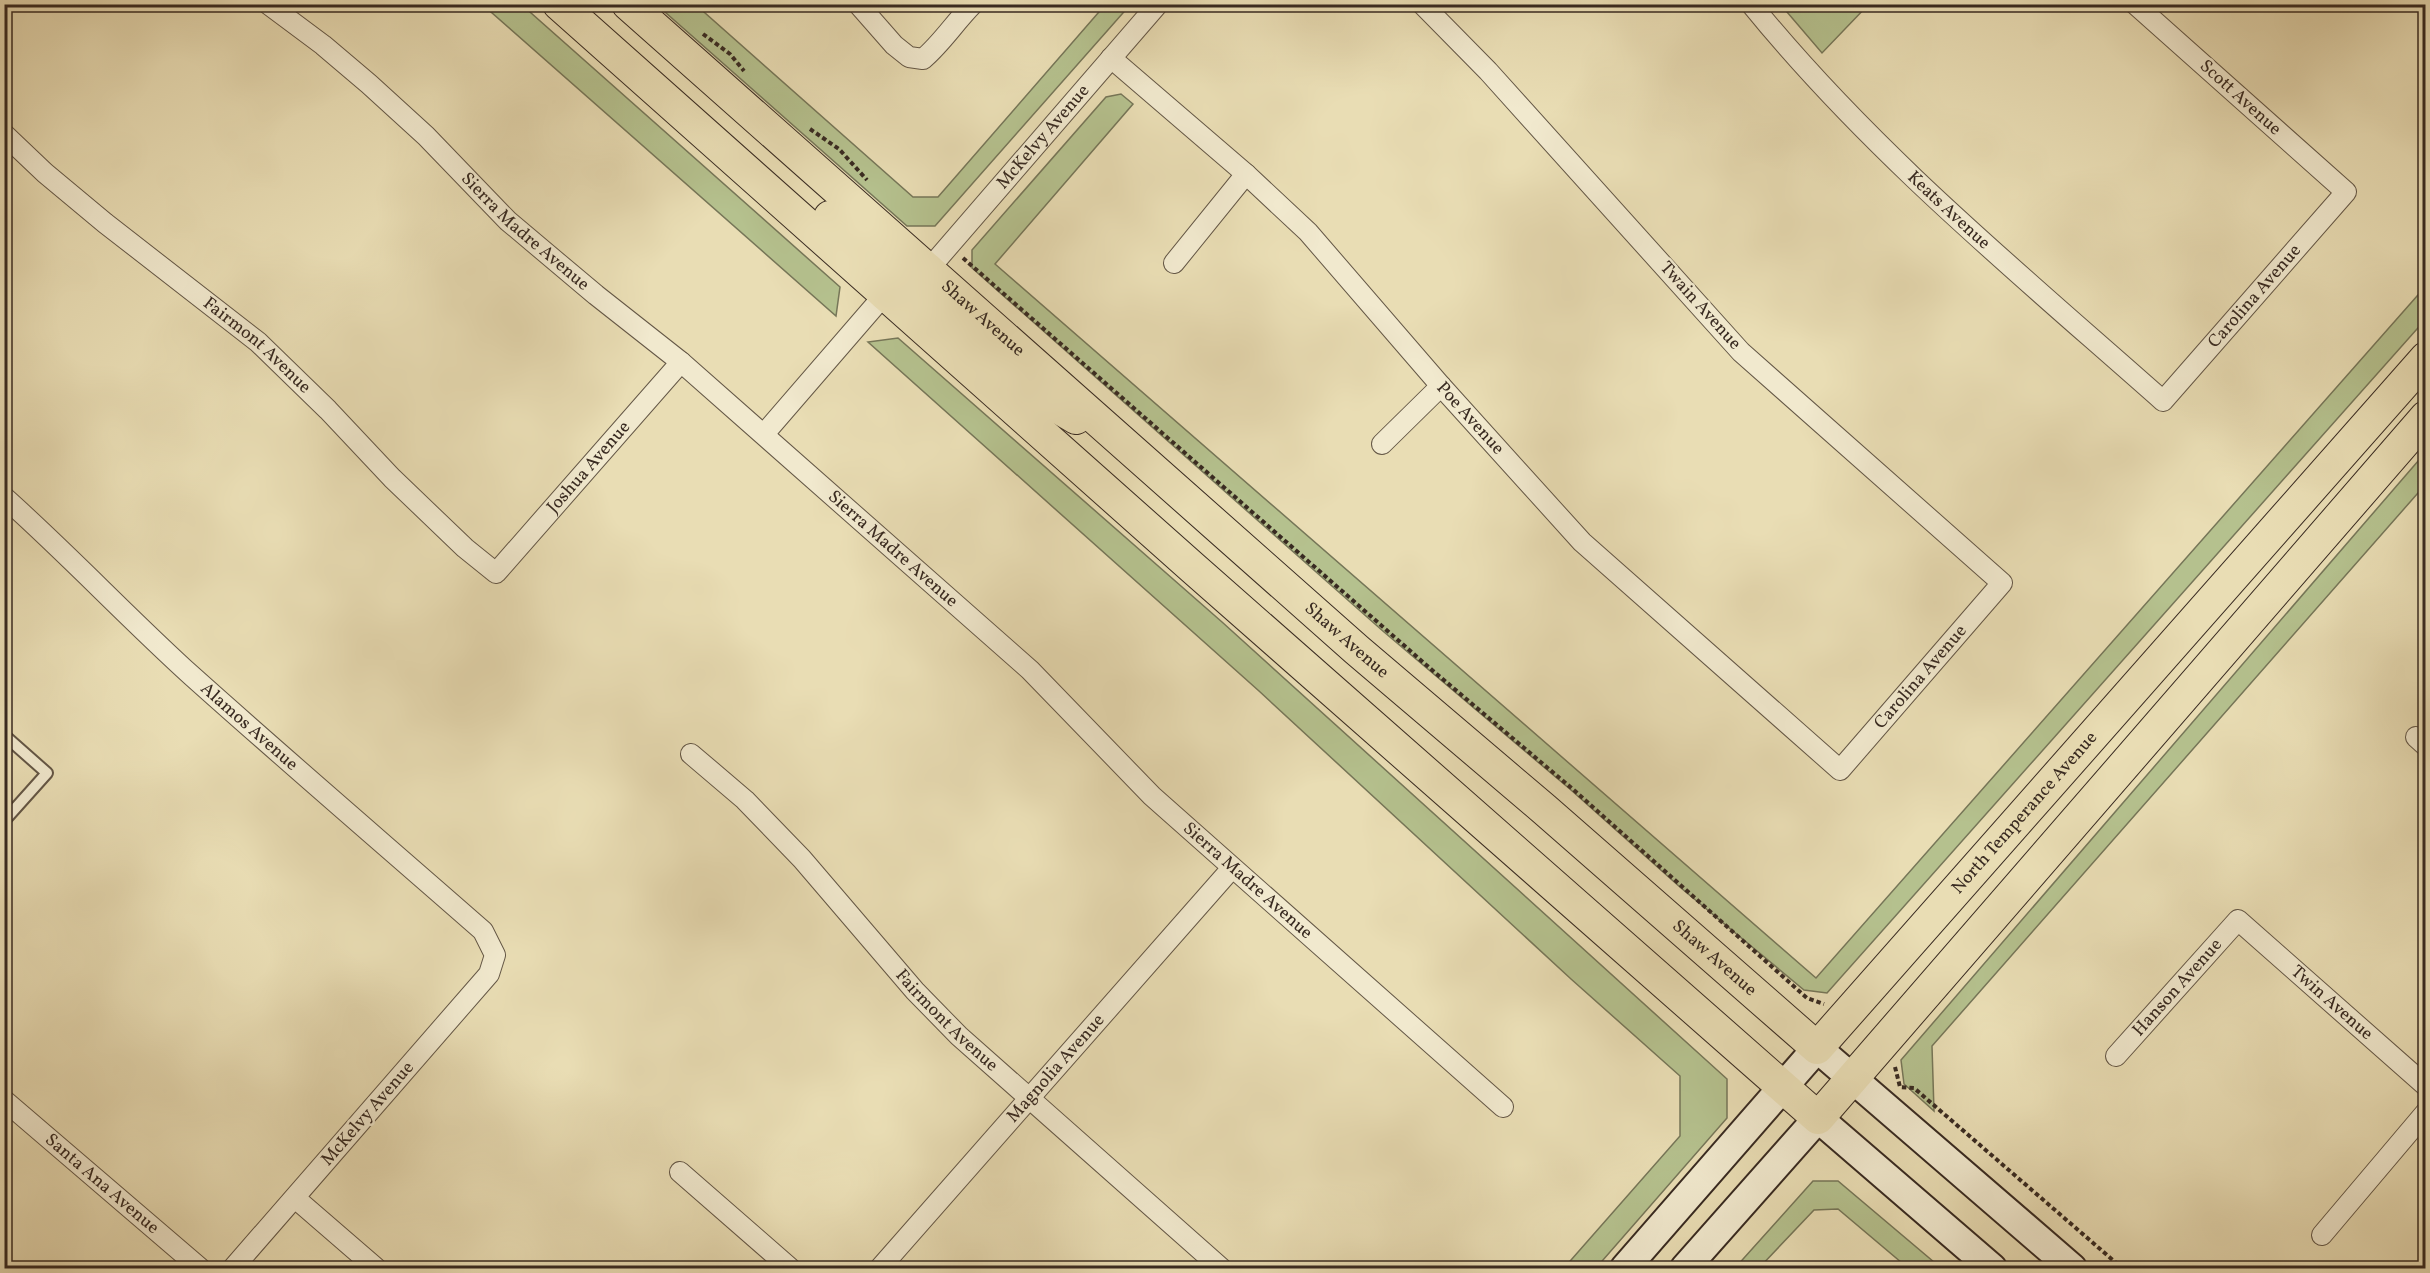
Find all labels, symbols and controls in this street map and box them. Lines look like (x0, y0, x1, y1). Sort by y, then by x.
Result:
street label: Scott Avenue (2194, 54, 2286, 142)
street label: McKelvy Avenue (991, 79, 1095, 195)
street label: Keats Avenue (1902, 165, 1996, 255)
street label: Sierra Madre Avenue (455, 167, 595, 297)
street label: Carolina Avenue (2202, 239, 2307, 354)
street label: Twain Avenue (1654, 256, 1746, 356)
street label: Shaw Avenue (935, 274, 1030, 363)
street label: Fairmont Avenue (198, 291, 317, 399)
street label: Poe Avenue (1431, 376, 1510, 460)
street label: Joshua Avenue (541, 416, 636, 519)
street label: Sierra Madre Avenue (822, 485, 963, 613)
street label: Shaw Avenue (1299, 596, 1394, 684)
street label: Carolina Avenue (1868, 619, 1973, 735)
street label: Alamos Avenue (195, 677, 303, 777)
street label: North Temperance Avenue (1946, 726, 2103, 900)
street label: Sierra Madre Avenue (1177, 816, 1318, 945)
street label: Shaw Avenue (1667, 914, 1762, 1002)
street label: Hanson Avenue (2127, 933, 2228, 1042)
street label: Twin Avenue (2285, 960, 2379, 1046)
street label: Fairmont Avenue (889, 964, 1004, 1077)
street label: Magnolia Avenue (1001, 1008, 1110, 1128)
street label: McKelvy Avenue (316, 1056, 420, 1172)
street label: Santa Ana Avenue (39, 1128, 165, 1240)

